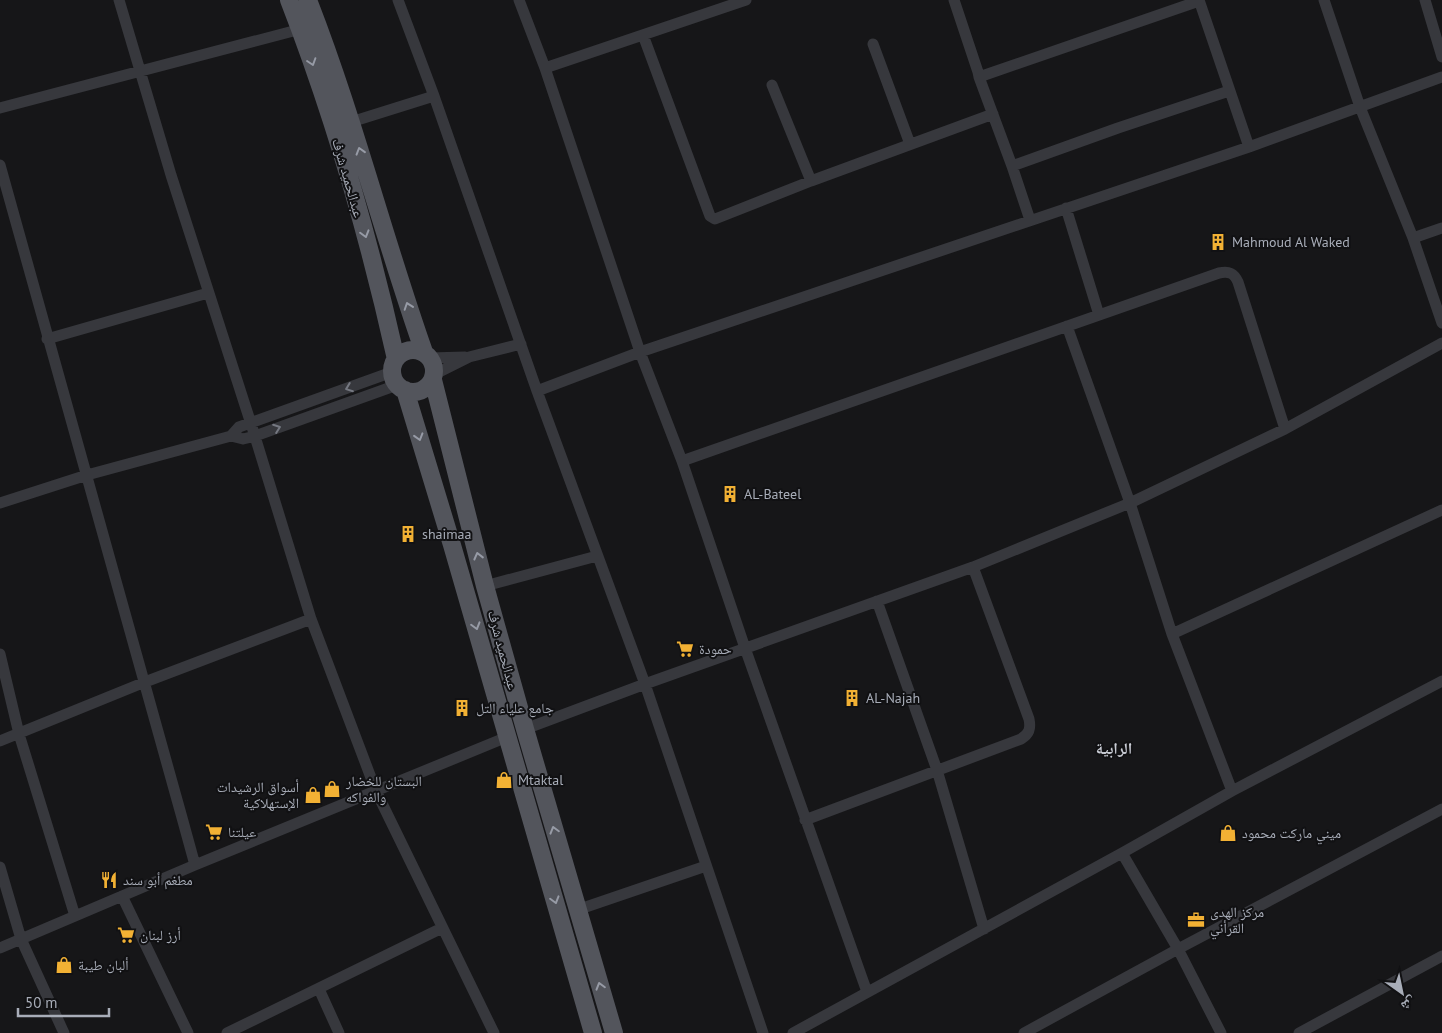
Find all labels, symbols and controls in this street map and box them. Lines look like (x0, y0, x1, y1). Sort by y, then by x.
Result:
one-way arrow (306, 58, 316, 66)
street label: عبدالحميد شرف (328, 136, 368, 220)
one-way arrow (355, 147, 365, 156)
one-way arrow (359, 230, 370, 239)
building icon: Mahmoud Al Waked (1208, 232, 1228, 252)
place label: Mahmoud Al Waked (1232, 233, 1350, 251)
one-way arrow (404, 303, 414, 311)
one-way arrow (345, 382, 354, 392)
one-way arrow (273, 424, 281, 434)
one-way arrow (413, 432, 423, 441)
building icon: AL-Bateel (720, 484, 740, 504)
place label: AL-Bateel (744, 485, 801, 503)
building icon: shaimaa (398, 524, 418, 544)
place label: shaimaa (422, 525, 472, 543)
one-way arrow (473, 551, 484, 560)
street label: عبدالحميد شرف (484, 608, 522, 692)
one-way arrow (470, 622, 480, 630)
supermarket icon: حمودة (675, 639, 695, 659)
place label: حمودة (699, 640, 732, 658)
building icon: AL-Najah (842, 688, 862, 708)
place label: AL-Najah (866, 689, 920, 707)
building icon: جامع علياء التل (452, 698, 472, 718)
place label: جامع علياء التل (476, 699, 554, 718)
district label: الرابية (1096, 738, 1132, 758)
shop icon: Mtaktal (494, 770, 514, 790)
place label: Mtaktal (518, 771, 563, 789)
place label: البستان للخضار والفواكه (345, 772, 422, 806)
place label: أسواق الرشيدات الإستهلاكية (217, 778, 299, 812)
shop icon: البستان للخضار والفواكه (322, 779, 342, 799)
shop icon: أسواق الرشيدات الإستهلاكية (303, 785, 323, 805)
supermarket icon: عيلتنا (204, 822, 224, 842)
place label: عيلتنا (228, 823, 256, 841)
shop icon: ميني ماركت محمود (1218, 823, 1238, 843)
place label: ميني ماركت محمود (1242, 824, 1341, 845)
one-way arrow (549, 826, 560, 835)
restaurant icon: مطغم أبو سند (99, 870, 119, 890)
place label: مطغم أبو سند (123, 871, 193, 890)
one-way arrow (549, 895, 559, 904)
place label: مركز الهدى القرأني (1210, 903, 1264, 940)
office icon: مركز الهدى القرأني (1186, 910, 1206, 930)
supermarket icon: أرز لبنان (116, 925, 136, 945)
place label: أرز لبنان (140, 926, 181, 944)
shop icon: ألبان طيبة (54, 955, 74, 975)
place label: ألبان طيبة (78, 956, 129, 974)
north arrow (1377, 968, 1427, 1018)
one-way arrow (595, 983, 605, 991)
scale bar (18, 986, 109, 1018)
text: ش (1398, 992, 1420, 1016)
text: 50 m (25, 993, 58, 1012)

